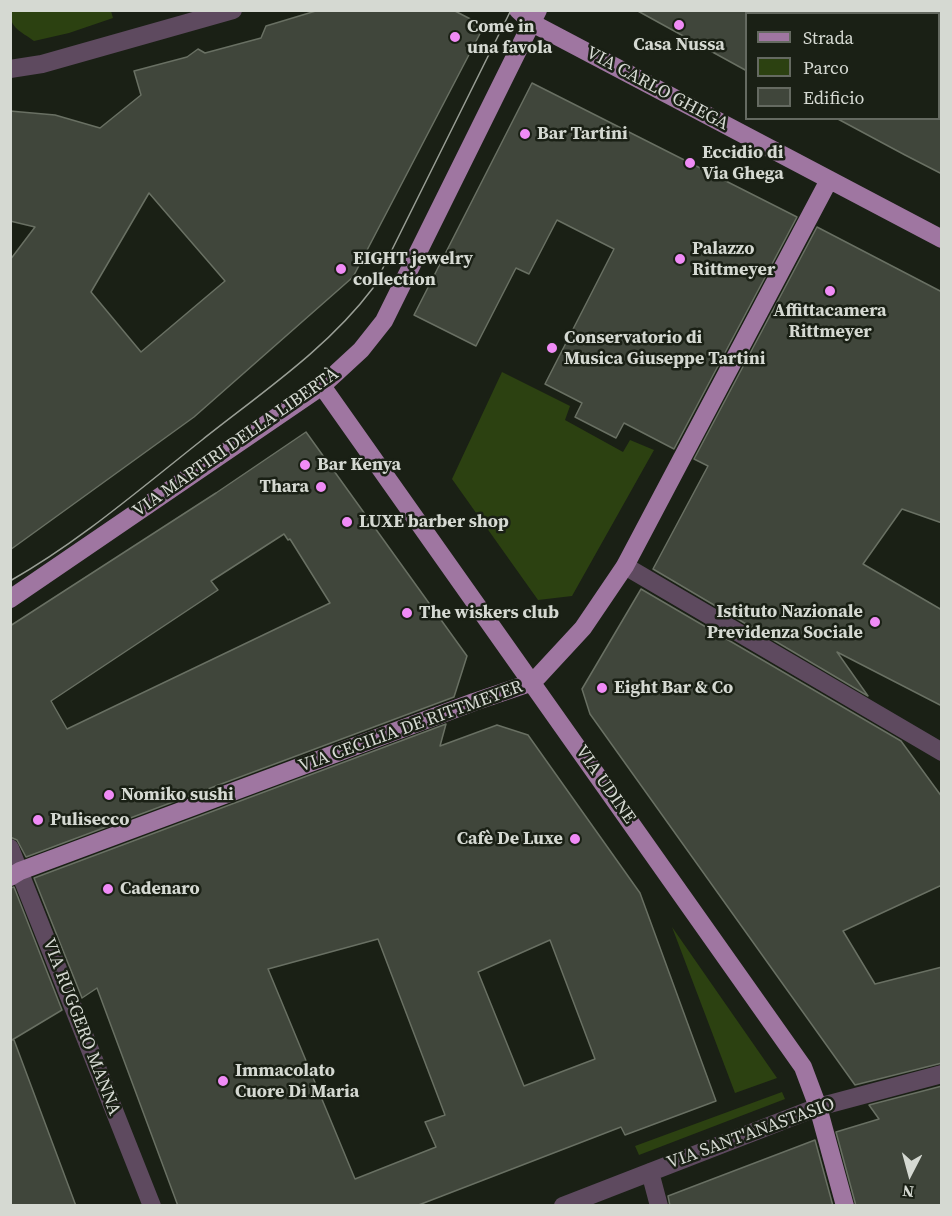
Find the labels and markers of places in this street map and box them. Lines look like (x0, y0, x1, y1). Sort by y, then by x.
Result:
place label: Come in una favola (467, 16, 552, 58)
marker: Casa Nussa (672, 18, 686, 32)
marker: Come in una favola (448, 30, 462, 44)
place label: Casa Nussa (633, 34, 725, 56)
place label: Bar Tartini (537, 123, 628, 145)
marker: Bar Tartini (518, 127, 532, 141)
place label: Eccidio di Via Ghega (702, 142, 784, 184)
marker: Eccidio di Via Ghega (683, 156, 697, 170)
place label: Palazzo Rittmeyer (692, 238, 775, 280)
place label: EIGHT jewelry collection (353, 248, 473, 290)
marker: Palazzo Rittmeyer (673, 252, 687, 266)
marker: EIGHT jewelry collection (334, 262, 348, 276)
marker: Affittacamera Rittmeyer (823, 284, 837, 298)
place label: Affittacamera Rittmeyer (773, 300, 887, 342)
place label: Conservatorio di Musica Giuseppe Tartini (564, 327, 765, 370)
marker: Conservatorio di Musica Giuseppe Tartini (545, 341, 559, 355)
place label: Bar Kenya (317, 454, 401, 476)
marker: Bar Kenya (298, 458, 312, 472)
place label: Thara (260, 476, 309, 498)
marker: Thara (314, 480, 328, 494)
place label: LUXE barber shop (359, 511, 509, 533)
marker: LUXE barber shop (340, 515, 354, 529)
place label: Istituto Nazionale Previdenza Sociale (707, 601, 863, 644)
place label: The wiskers club (419, 602, 559, 624)
marker: The wiskers club (400, 606, 414, 620)
marker: Istituto Nazionale Previdenza Sociale (868, 615, 882, 629)
place label: Eight Bar & Co (614, 677, 733, 699)
marker: Eight Bar & Co (595, 681, 609, 695)
place label: Nomiko sushi (121, 784, 234, 806)
marker: Nomiko sushi (102, 788, 116, 802)
place label: Pulisecco (50, 809, 129, 831)
marker: Pulisecco (31, 813, 45, 827)
place label: Cafè De Luxe (457, 828, 563, 850)
marker: Cafè De Luxe (568, 832, 582, 846)
place label: Cadenaro (120, 878, 200, 900)
marker: Cadenaro (101, 882, 115, 896)
place label: Immacolato Cuore Di Maria (235, 1060, 359, 1102)
marker: Immacolato Cuore Di Maria (216, 1074, 230, 1088)

